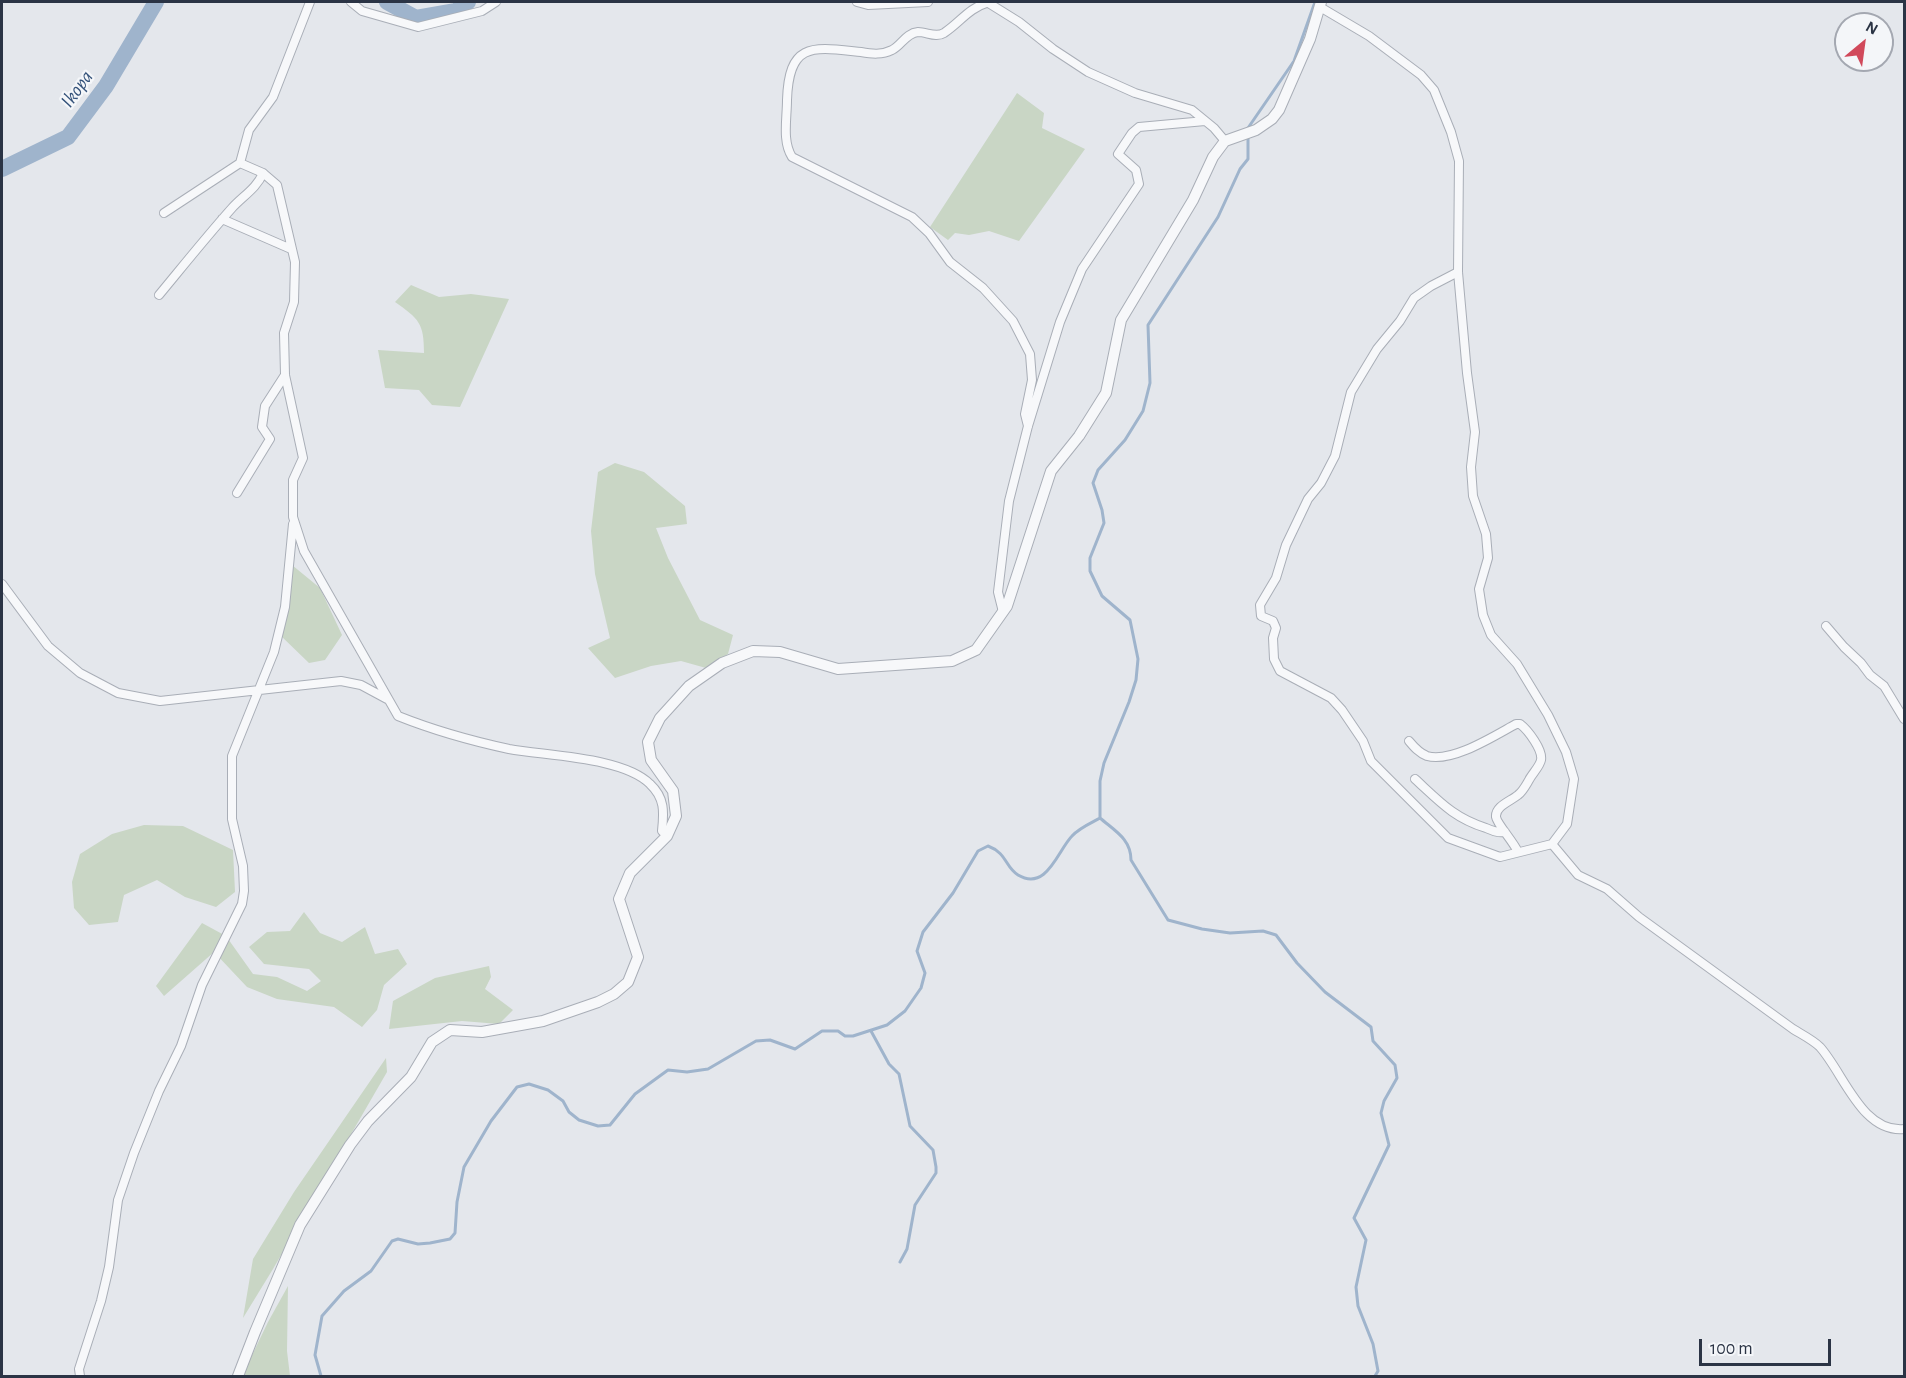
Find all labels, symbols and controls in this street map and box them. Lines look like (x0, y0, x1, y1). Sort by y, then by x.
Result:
north arrow (1834, 12, 1894, 72)
text: N (1863, 18, 1881, 38)
water label: Ikopa (56, 66, 98, 112)
scale bar (1702, 1327, 1834, 1365)
text: 100 m (1710, 1340, 1753, 1358)

